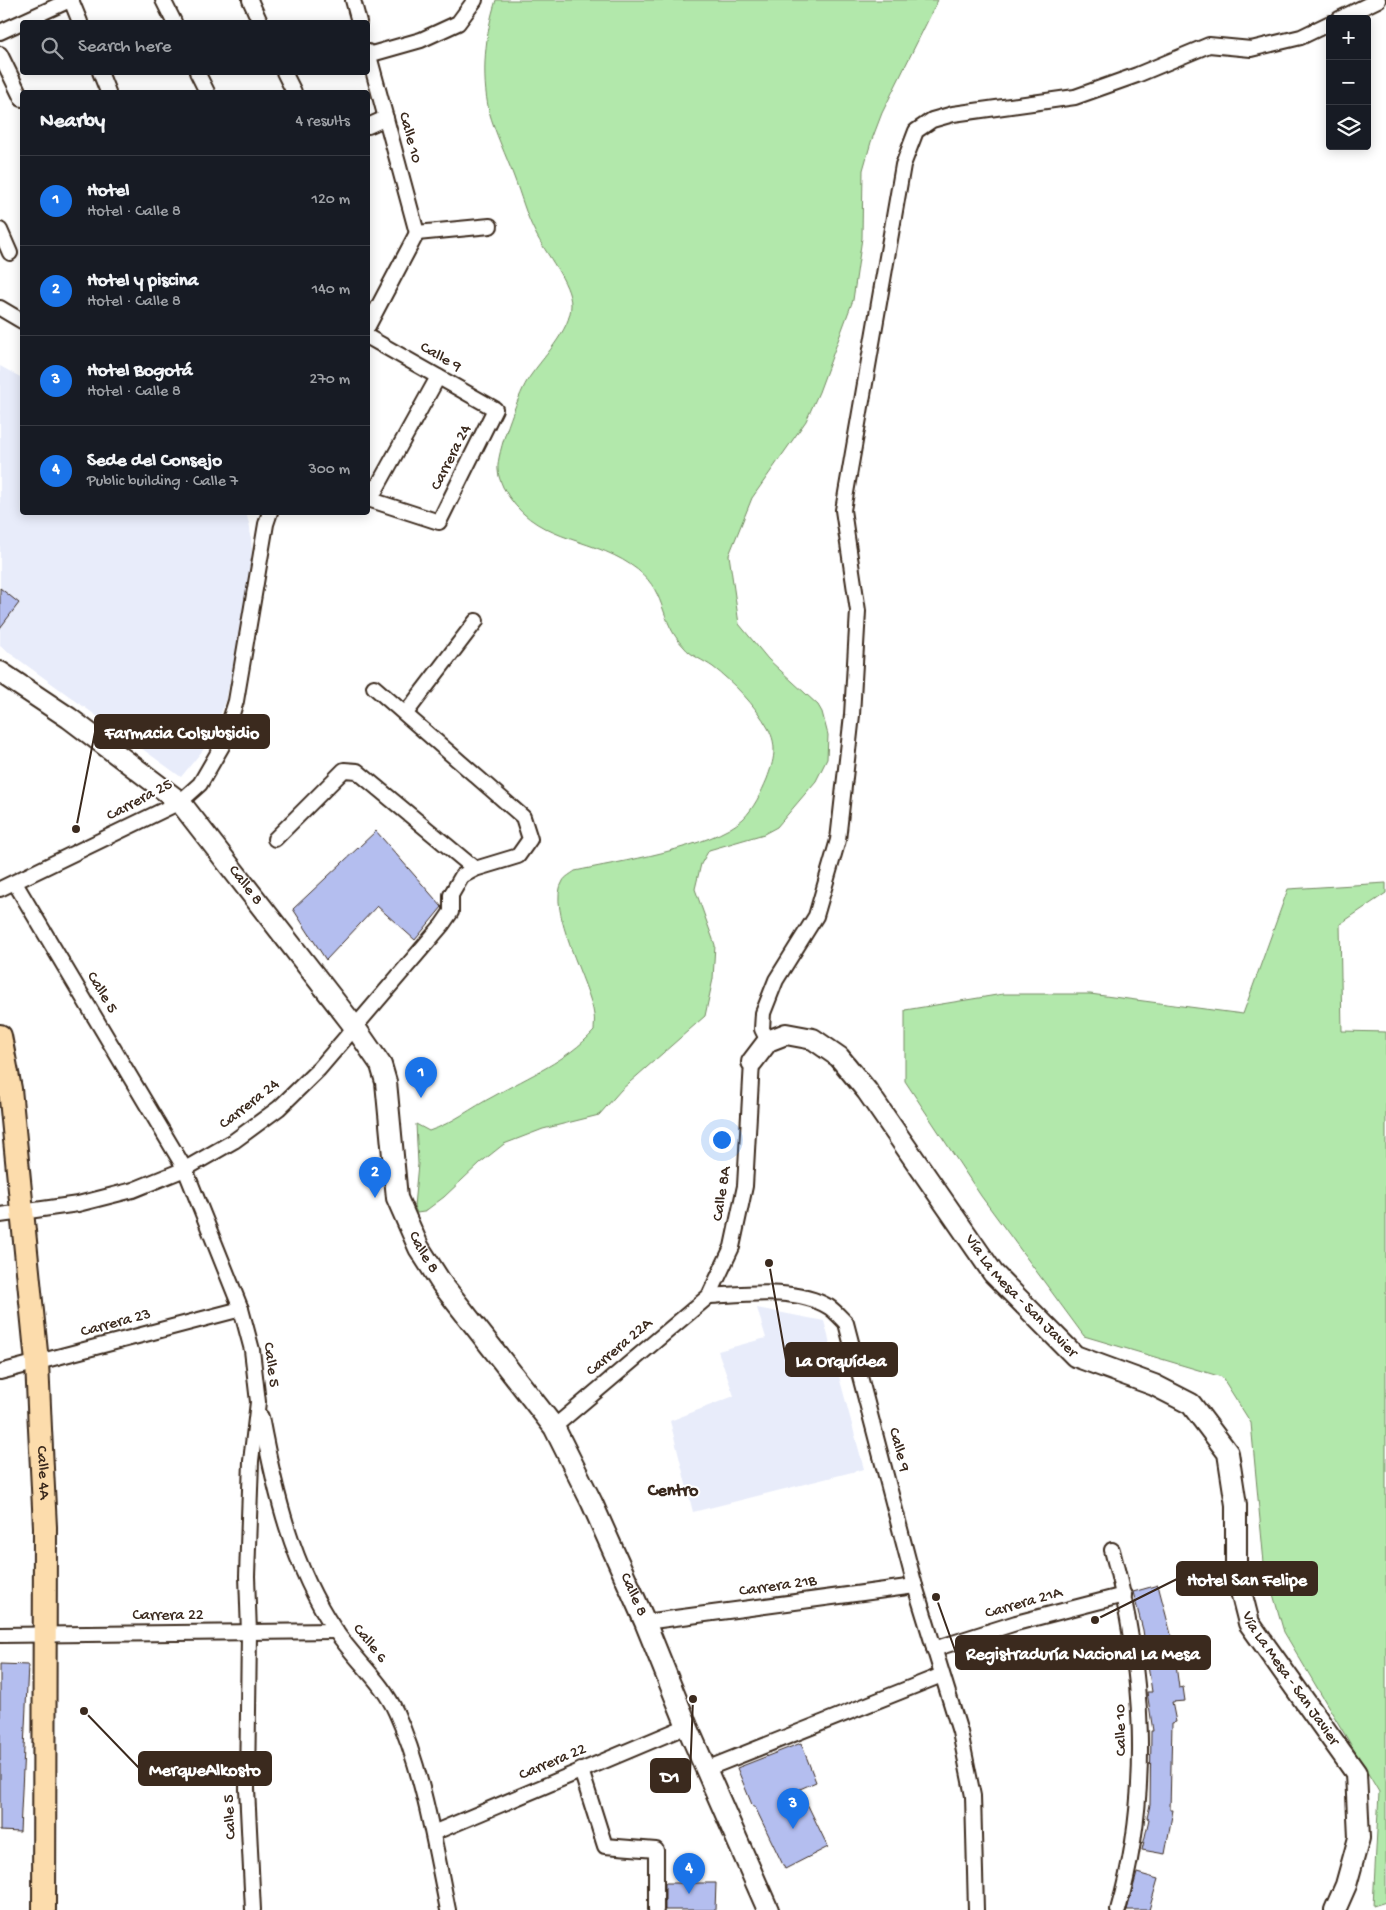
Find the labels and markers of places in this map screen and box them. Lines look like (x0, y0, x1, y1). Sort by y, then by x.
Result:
callout: Farmacia Colsubsidio (95, 715, 269, 748)
pin: 1 (405, 1057, 437, 1098)
pin: 2 (359, 1157, 391, 1198)
callout: La Orquídea (786, 1343, 897, 1376)
callout: Hotel San Felipe (1177, 1562, 1317, 1595)
callout: Registraduría Nacional La Mesa (956, 1636, 1210, 1669)
callout: MerqueAlkosto (139, 1752, 271, 1785)
callout: D1 (651, 1759, 690, 1792)
pin: 3 (777, 1788, 809, 1829)
pin: 4 (673, 1853, 705, 1894)

